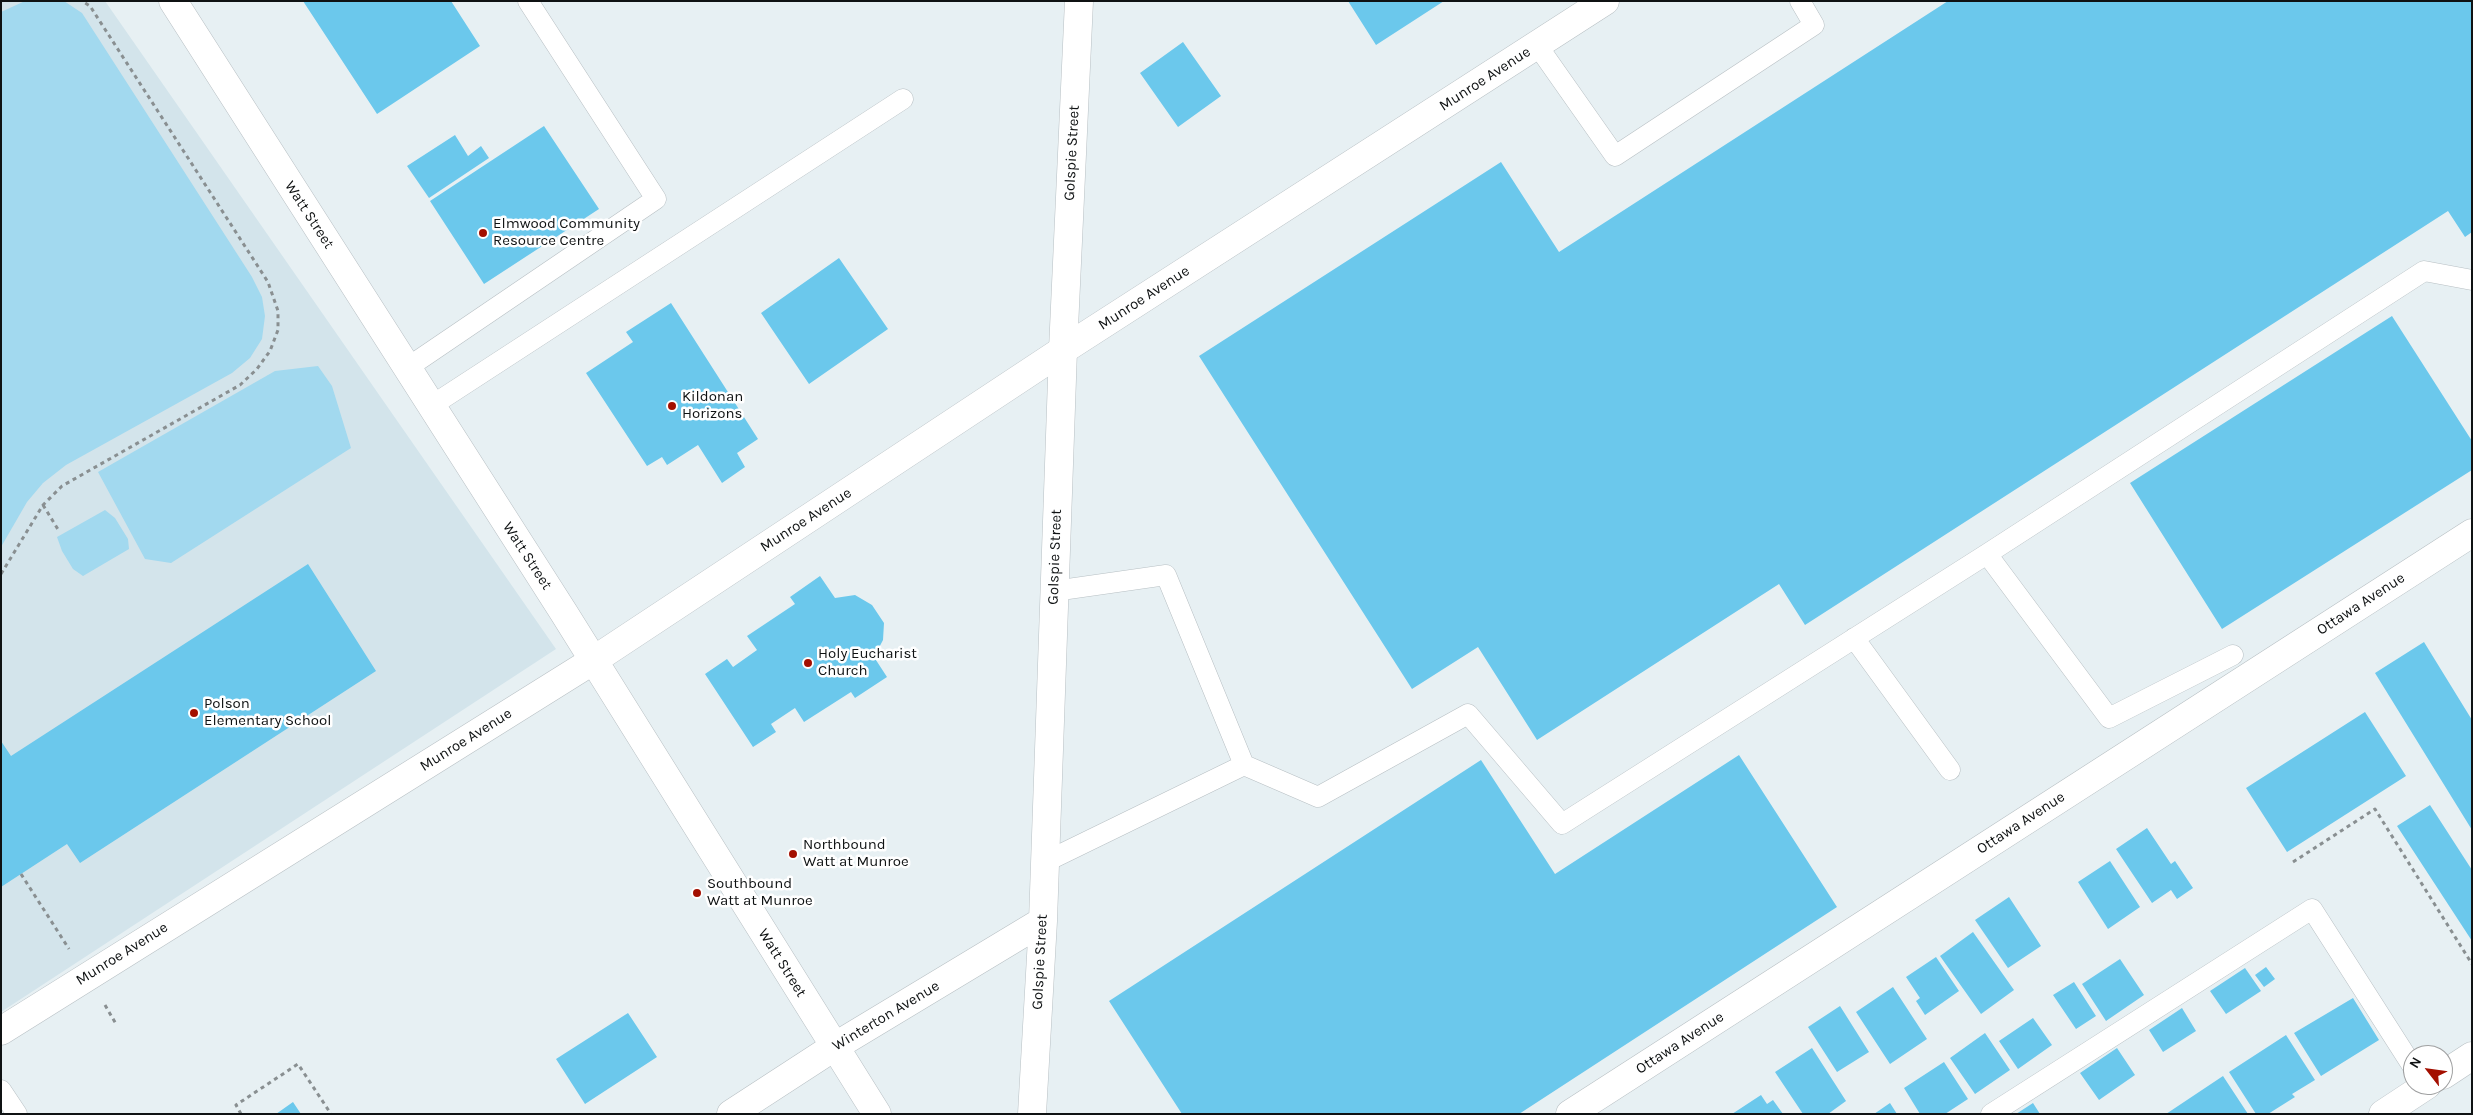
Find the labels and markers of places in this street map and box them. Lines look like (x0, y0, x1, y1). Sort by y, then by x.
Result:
place label: Elmwood Community Resource Centre (493, 215, 640, 250)
marker: Elmwood Community Resource Centre (477, 227, 489, 239)
place label: Kildonan Horizons (682, 388, 743, 423)
marker: Kildonan Horizons (666, 400, 678, 412)
place label: Holy Eucharist Church (818, 645, 917, 680)
marker: Holy Eucharist Church (802, 657, 814, 669)
place label: Polson Elementary School (204, 695, 331, 730)
marker: Polson Elementary School (188, 707, 200, 719)
place label: Northbound Watt at Munroe (803, 836, 909, 871)
marker: Northbound Watt at Munroe (787, 848, 799, 860)
place label: Southbound Watt at Munroe (707, 875, 813, 910)
marker: Southbound Watt at Munroe (691, 887, 703, 899)

